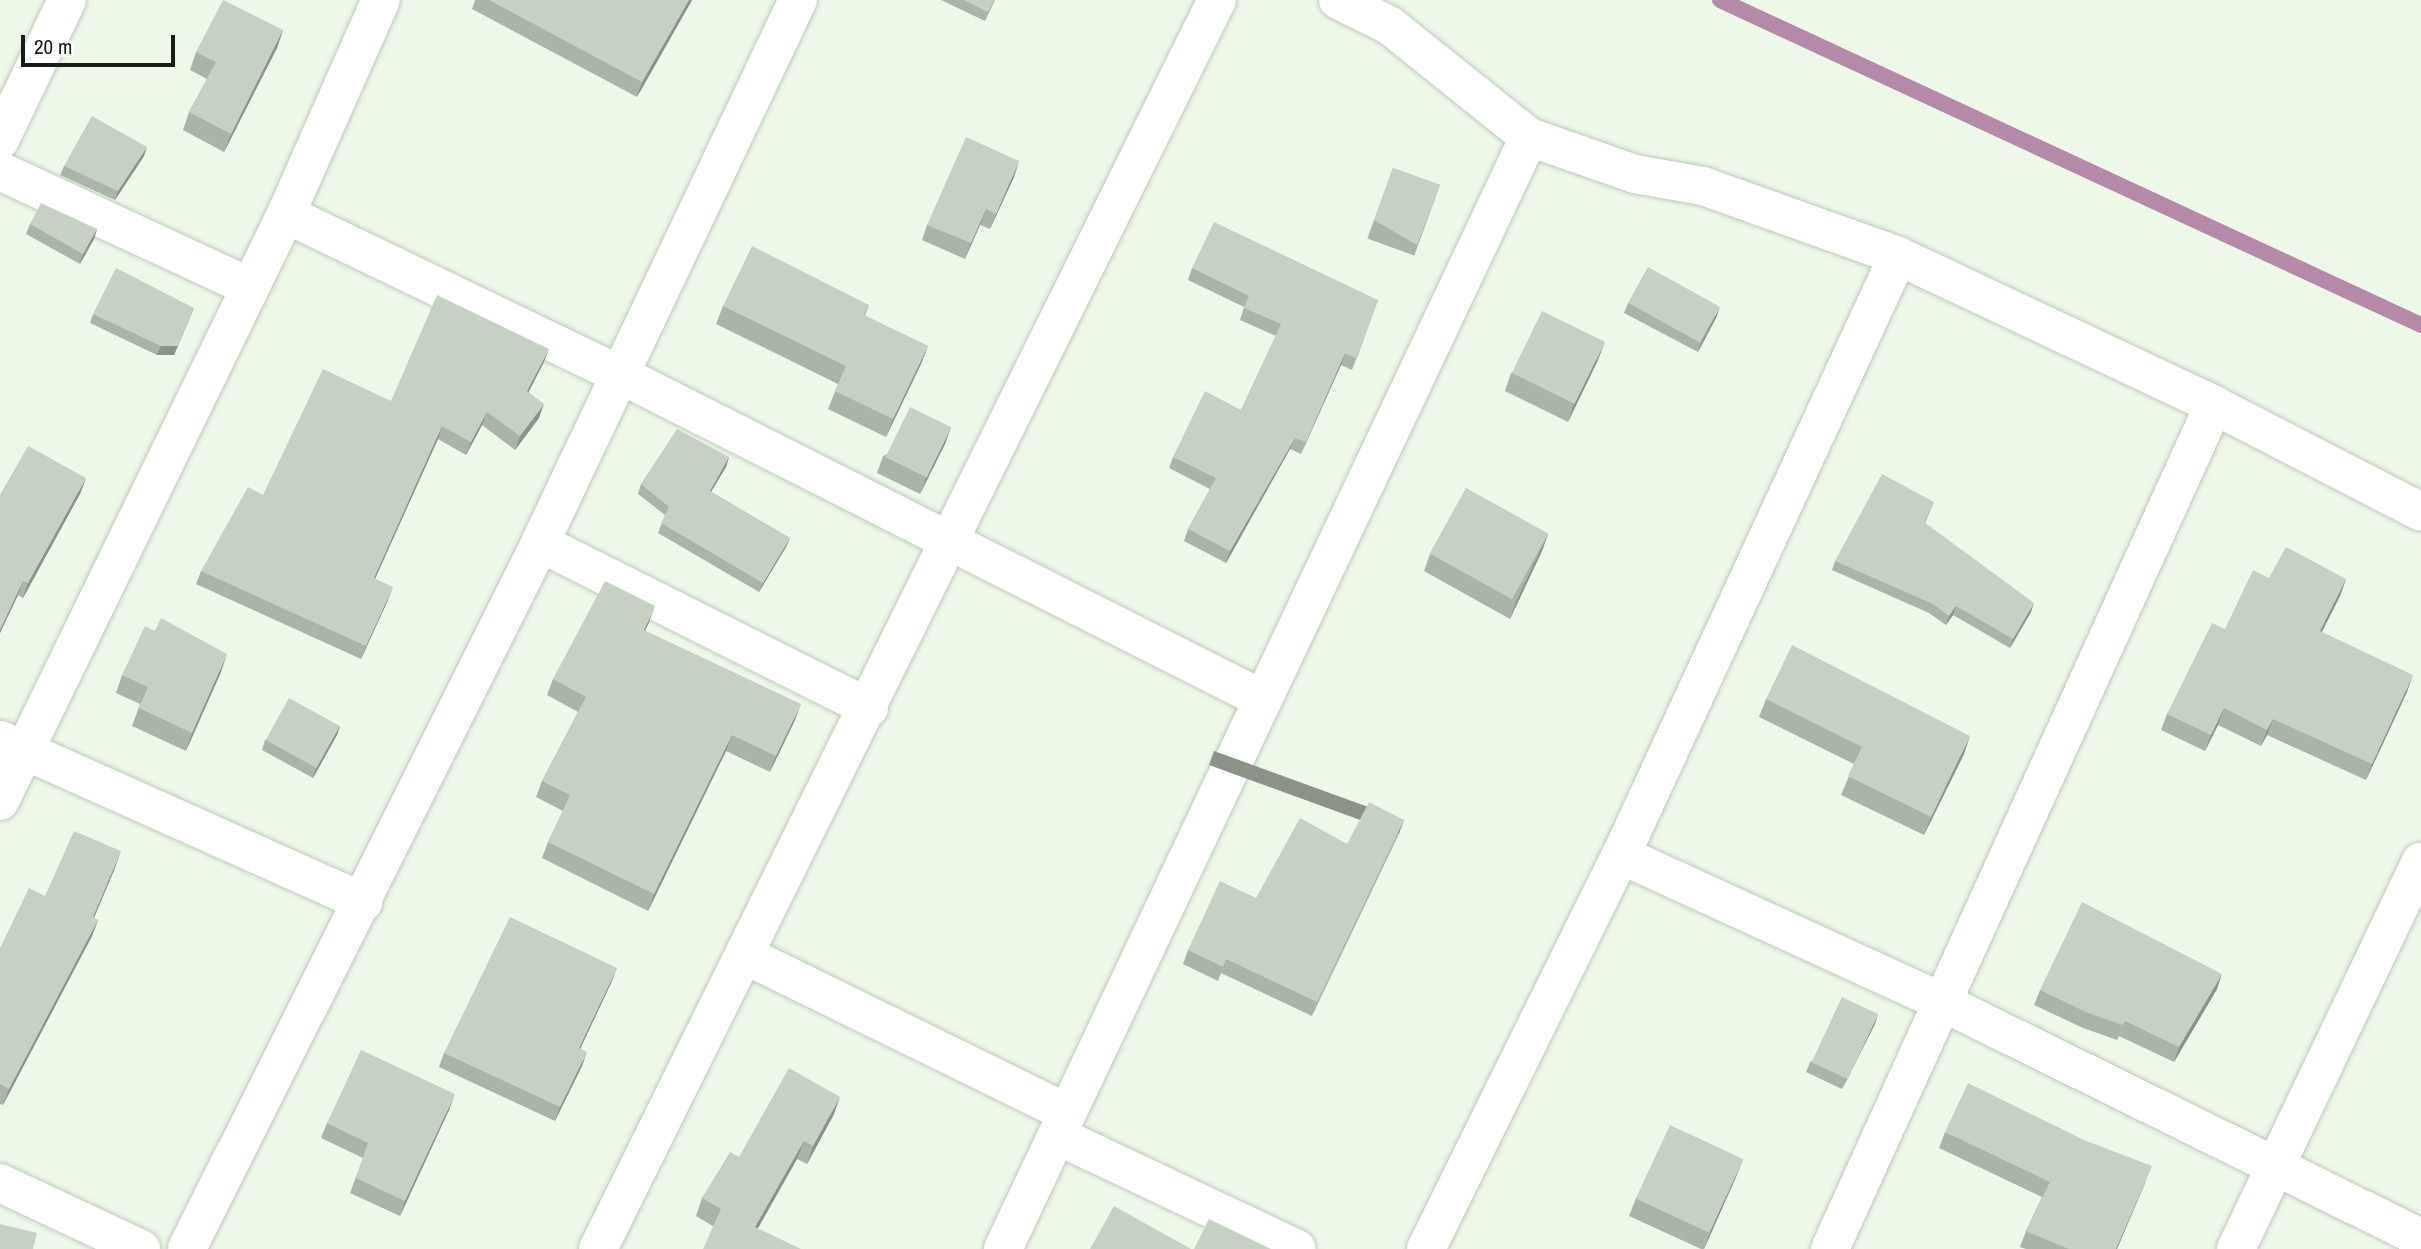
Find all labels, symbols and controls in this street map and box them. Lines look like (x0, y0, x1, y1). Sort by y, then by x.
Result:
scale bar (24, 21, 178, 65)
text: 20 m (34, 32, 72, 61)

